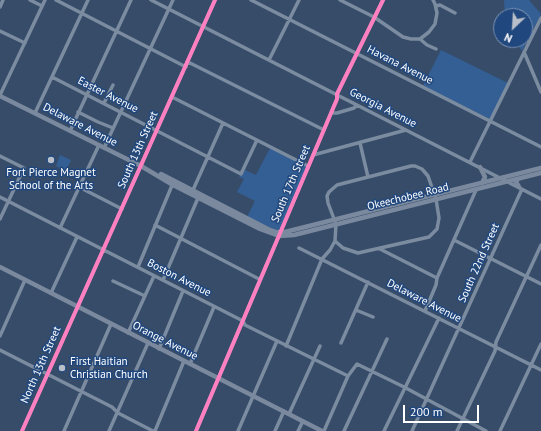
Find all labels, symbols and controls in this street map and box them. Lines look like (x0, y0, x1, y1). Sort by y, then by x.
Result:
north arrow (493, 8, 533, 48)
text: N (502, 30, 515, 46)
street label: Havana Avenue (365, 43, 435, 87)
street label: Easter Avenue (76, 74, 140, 116)
street label: Georgia Avenue (347, 85, 419, 131)
street label: Delaware Avenue (41, 101, 119, 149)
street label: South 13th Street (115, 109, 161, 191)
street label: South 17th Street (269, 143, 313, 225)
marker: Fort Pierce Magnet School of the Arts (46, 155, 56, 165)
place label: Fort Pierce Magnet School of the Arts (6, 166, 96, 192)
street label: Okeechobee Road (366, 180, 450, 214)
street label: South 22nd Street (456, 221, 502, 305)
street label: Boston Avenue (145, 256, 213, 300)
street label: Delaware Avenue (385, 277, 463, 325)
street label: Orange Avenue (130, 319, 200, 363)
street label: North 13th Street (18, 324, 64, 406)
place label: First Haitian Christian Church (70, 355, 148, 381)
marker: First Haitian Christian Church (57, 363, 67, 373)
scale bar (405, 397, 481, 423)
text: 200 m (410, 404, 443, 419)

